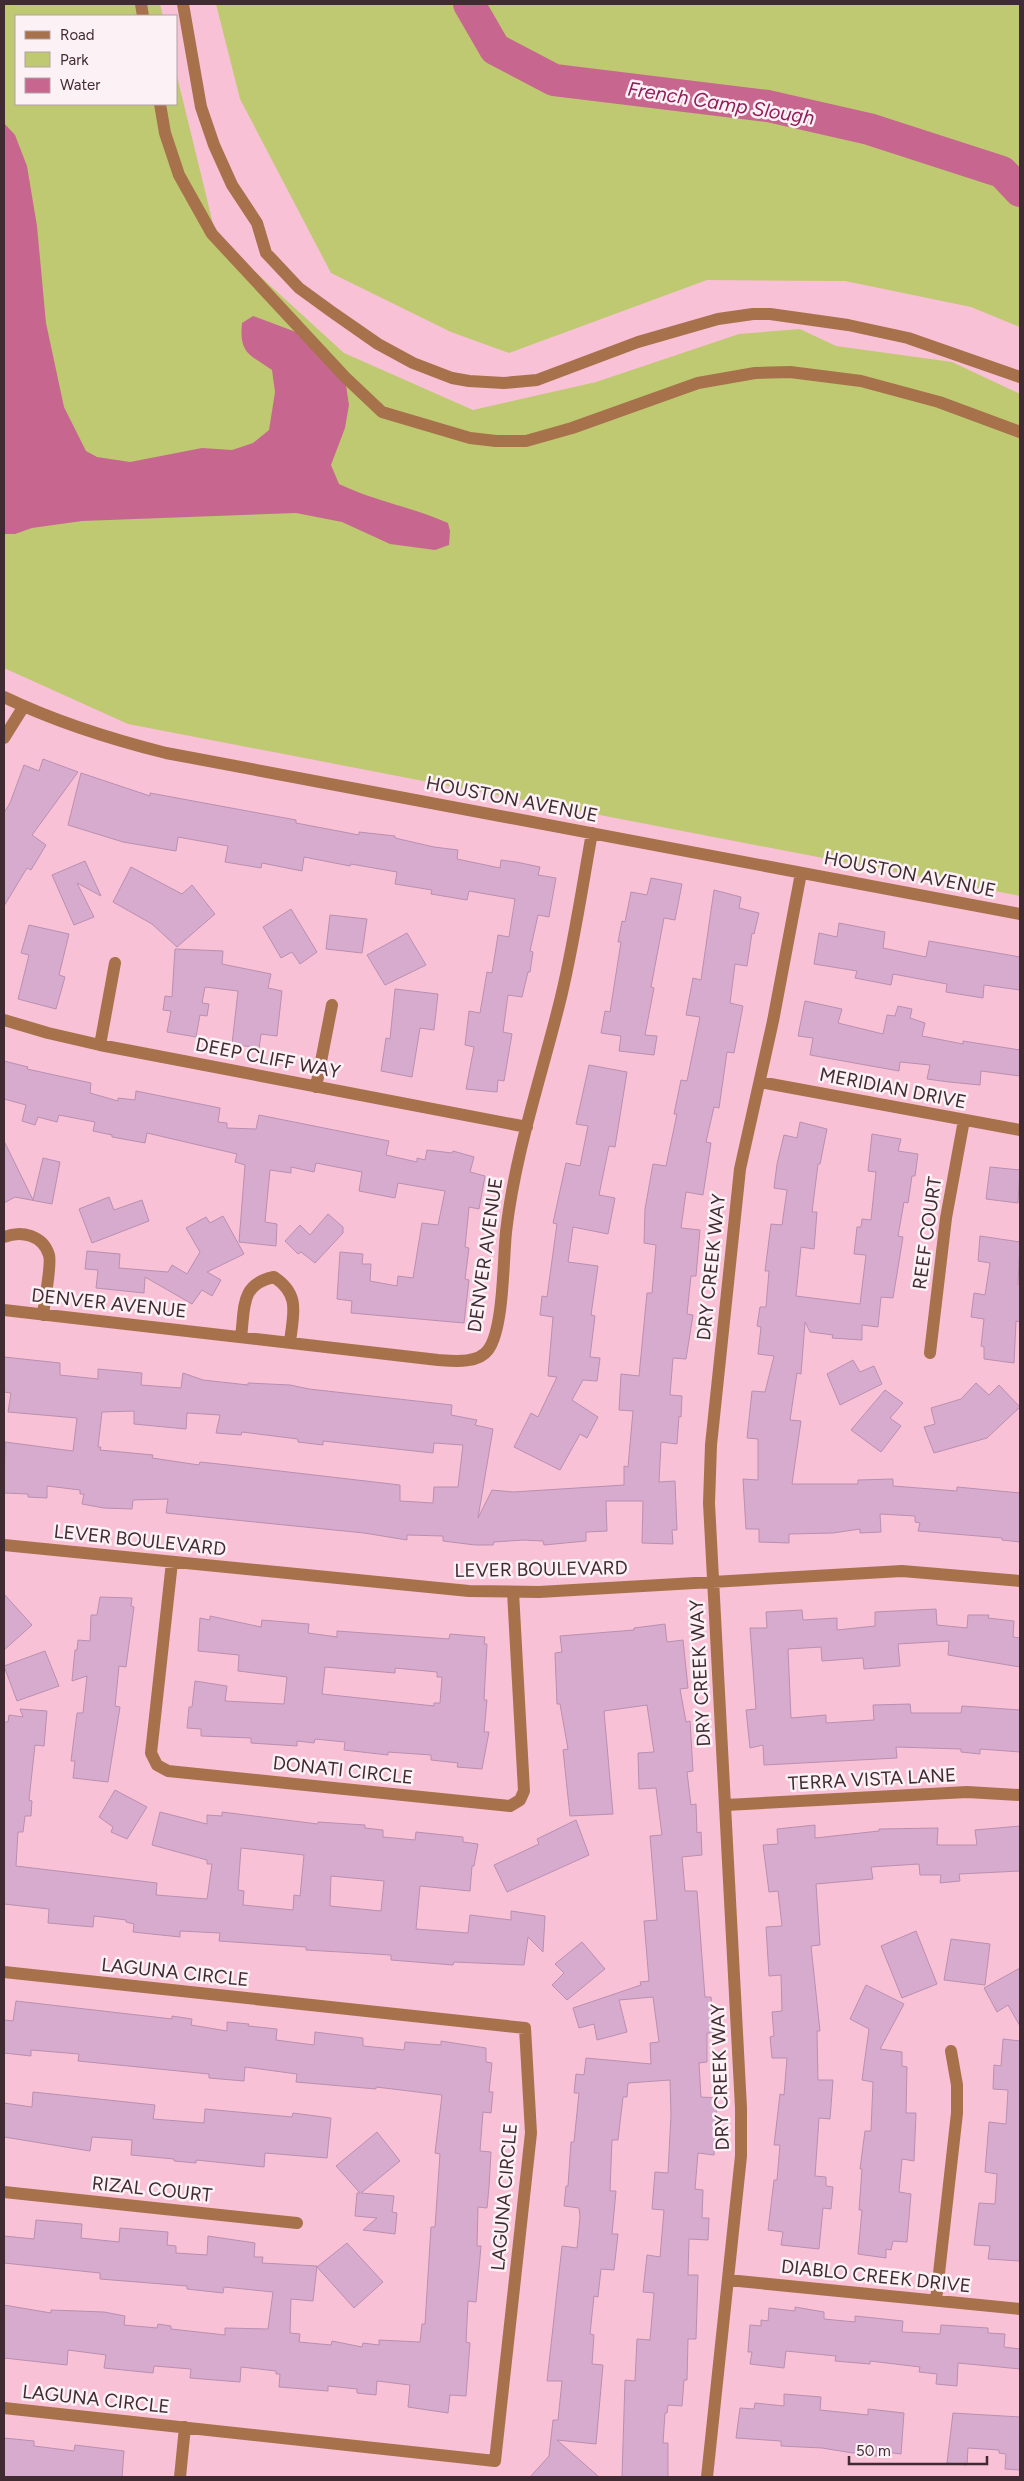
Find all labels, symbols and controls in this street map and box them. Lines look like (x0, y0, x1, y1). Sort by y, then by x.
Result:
legend (15, 15, 178, 105)
text: Road (60, 26, 95, 44)
text: Park (60, 51, 89, 69)
text: Water (60, 76, 100, 94)
water label: French Camp Slough (626, 76, 816, 130)
street label: HOUSTON AVENUE (424, 771, 600, 827)
street label: HOUSTON AVENUE (822, 846, 998, 902)
street label: DEEP CLIFF WAY (194, 1033, 343, 1083)
street label: MERIDIAN DRIVE (817, 1062, 969, 1114)
street label: REEF COURT (908, 1175, 946, 1291)
street label: DENVER AVENUE (463, 1176, 507, 1334)
street label: DRY CREEK WAY (692, 1192, 730, 1341)
street label: DENVER AVENUE (30, 1283, 188, 1323)
street label: LEVER BOULEVARD (53, 1520, 227, 1560)
street label: LEVER BOULEVARD (454, 1556, 628, 1582)
street label: DRY CREEK WAY (685, 1598, 715, 1747)
street label: DONATI CIRCLE (272, 1751, 414, 1789)
street label: TERRA VISTA LANE (787, 1763, 957, 1795)
street label: LAGUNA CIRCLE (100, 1953, 250, 1991)
street label: DRY CREEK WAY (706, 2002, 734, 2151)
street label: LAGUNA CIRCLE (486, 2122, 522, 2272)
street label: RIZAL COURT (91, 2171, 214, 2207)
street label: DIABLO CREEK DRIVE (780, 2255, 972, 2297)
street label: LAGUNA CIRCLE (21, 2380, 171, 2418)
scale bar (849, 2434, 986, 2466)
text: 50 m (856, 2442, 891, 2460)

